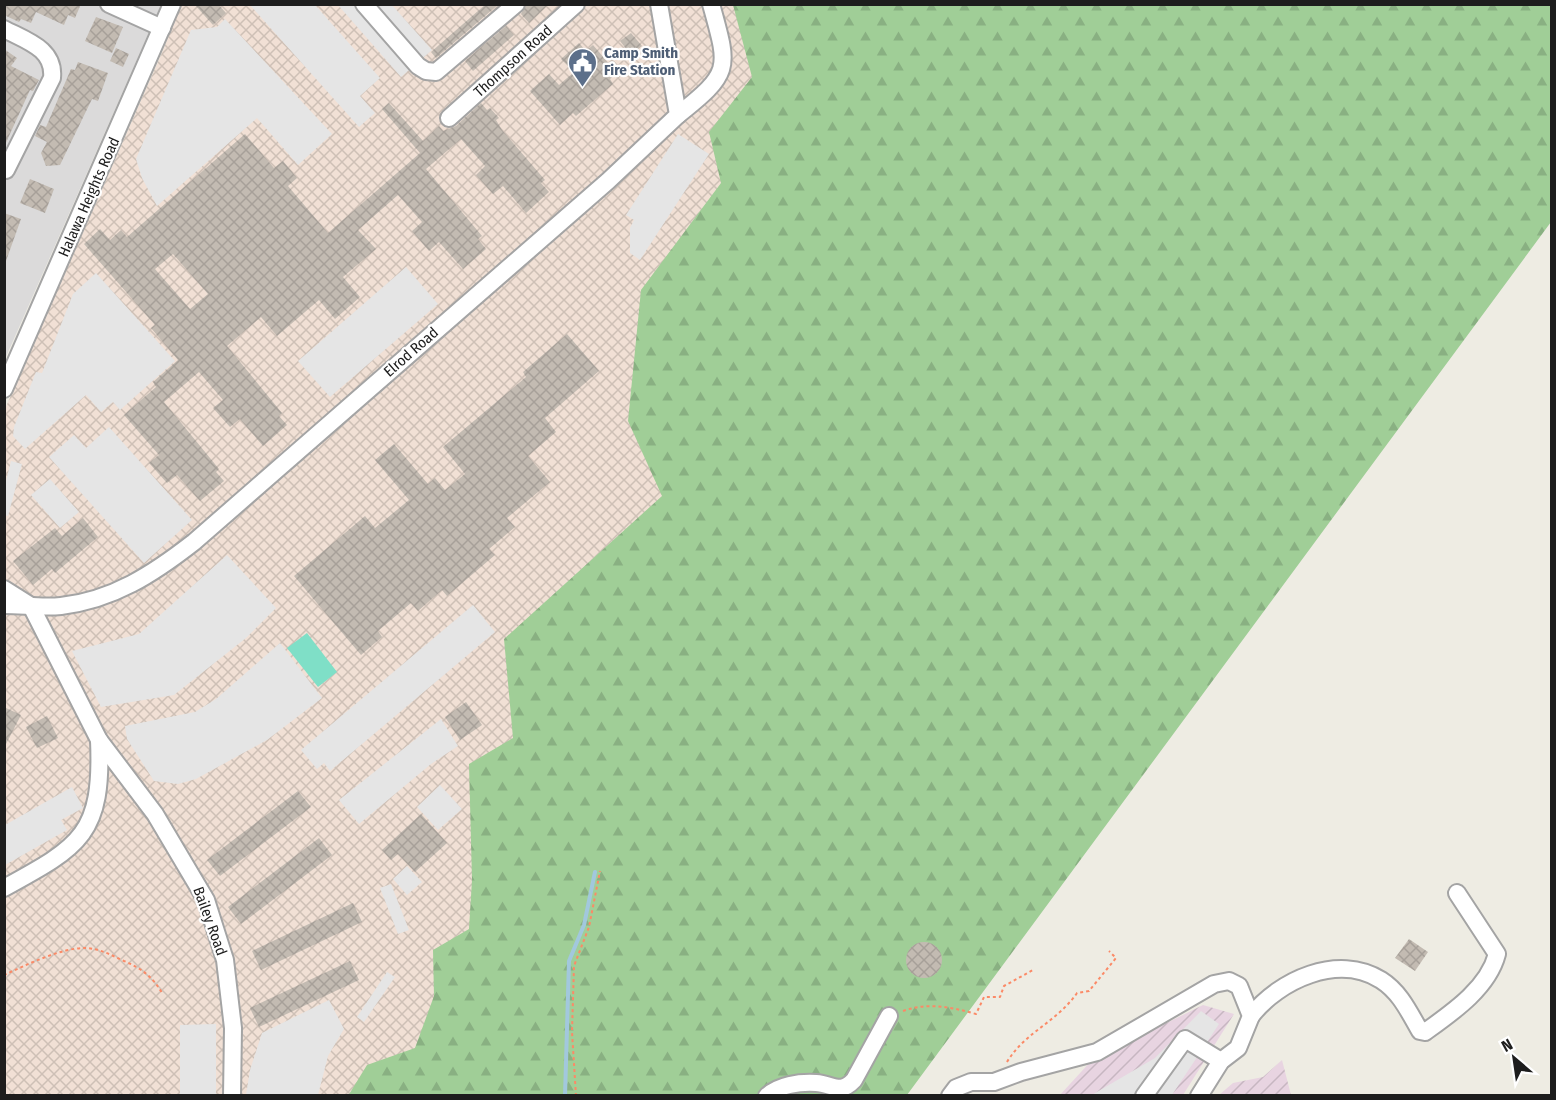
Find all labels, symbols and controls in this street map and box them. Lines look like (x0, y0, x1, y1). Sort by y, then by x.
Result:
street label: Thompson Road (470, 21, 556, 101)
place label: Camp Smith Fire Station (604, 44, 678, 79)
public building icon: Camp Smith Fire Station (567, 46, 599, 88)
street label: Halawa Heights Road (55, 134, 123, 260)
street label: Elrod Road (380, 323, 442, 381)
street label: Bailey Road (189, 884, 231, 958)
north arrow (1484, 1028, 1544, 1088)
text: N (1498, 1035, 1516, 1056)

